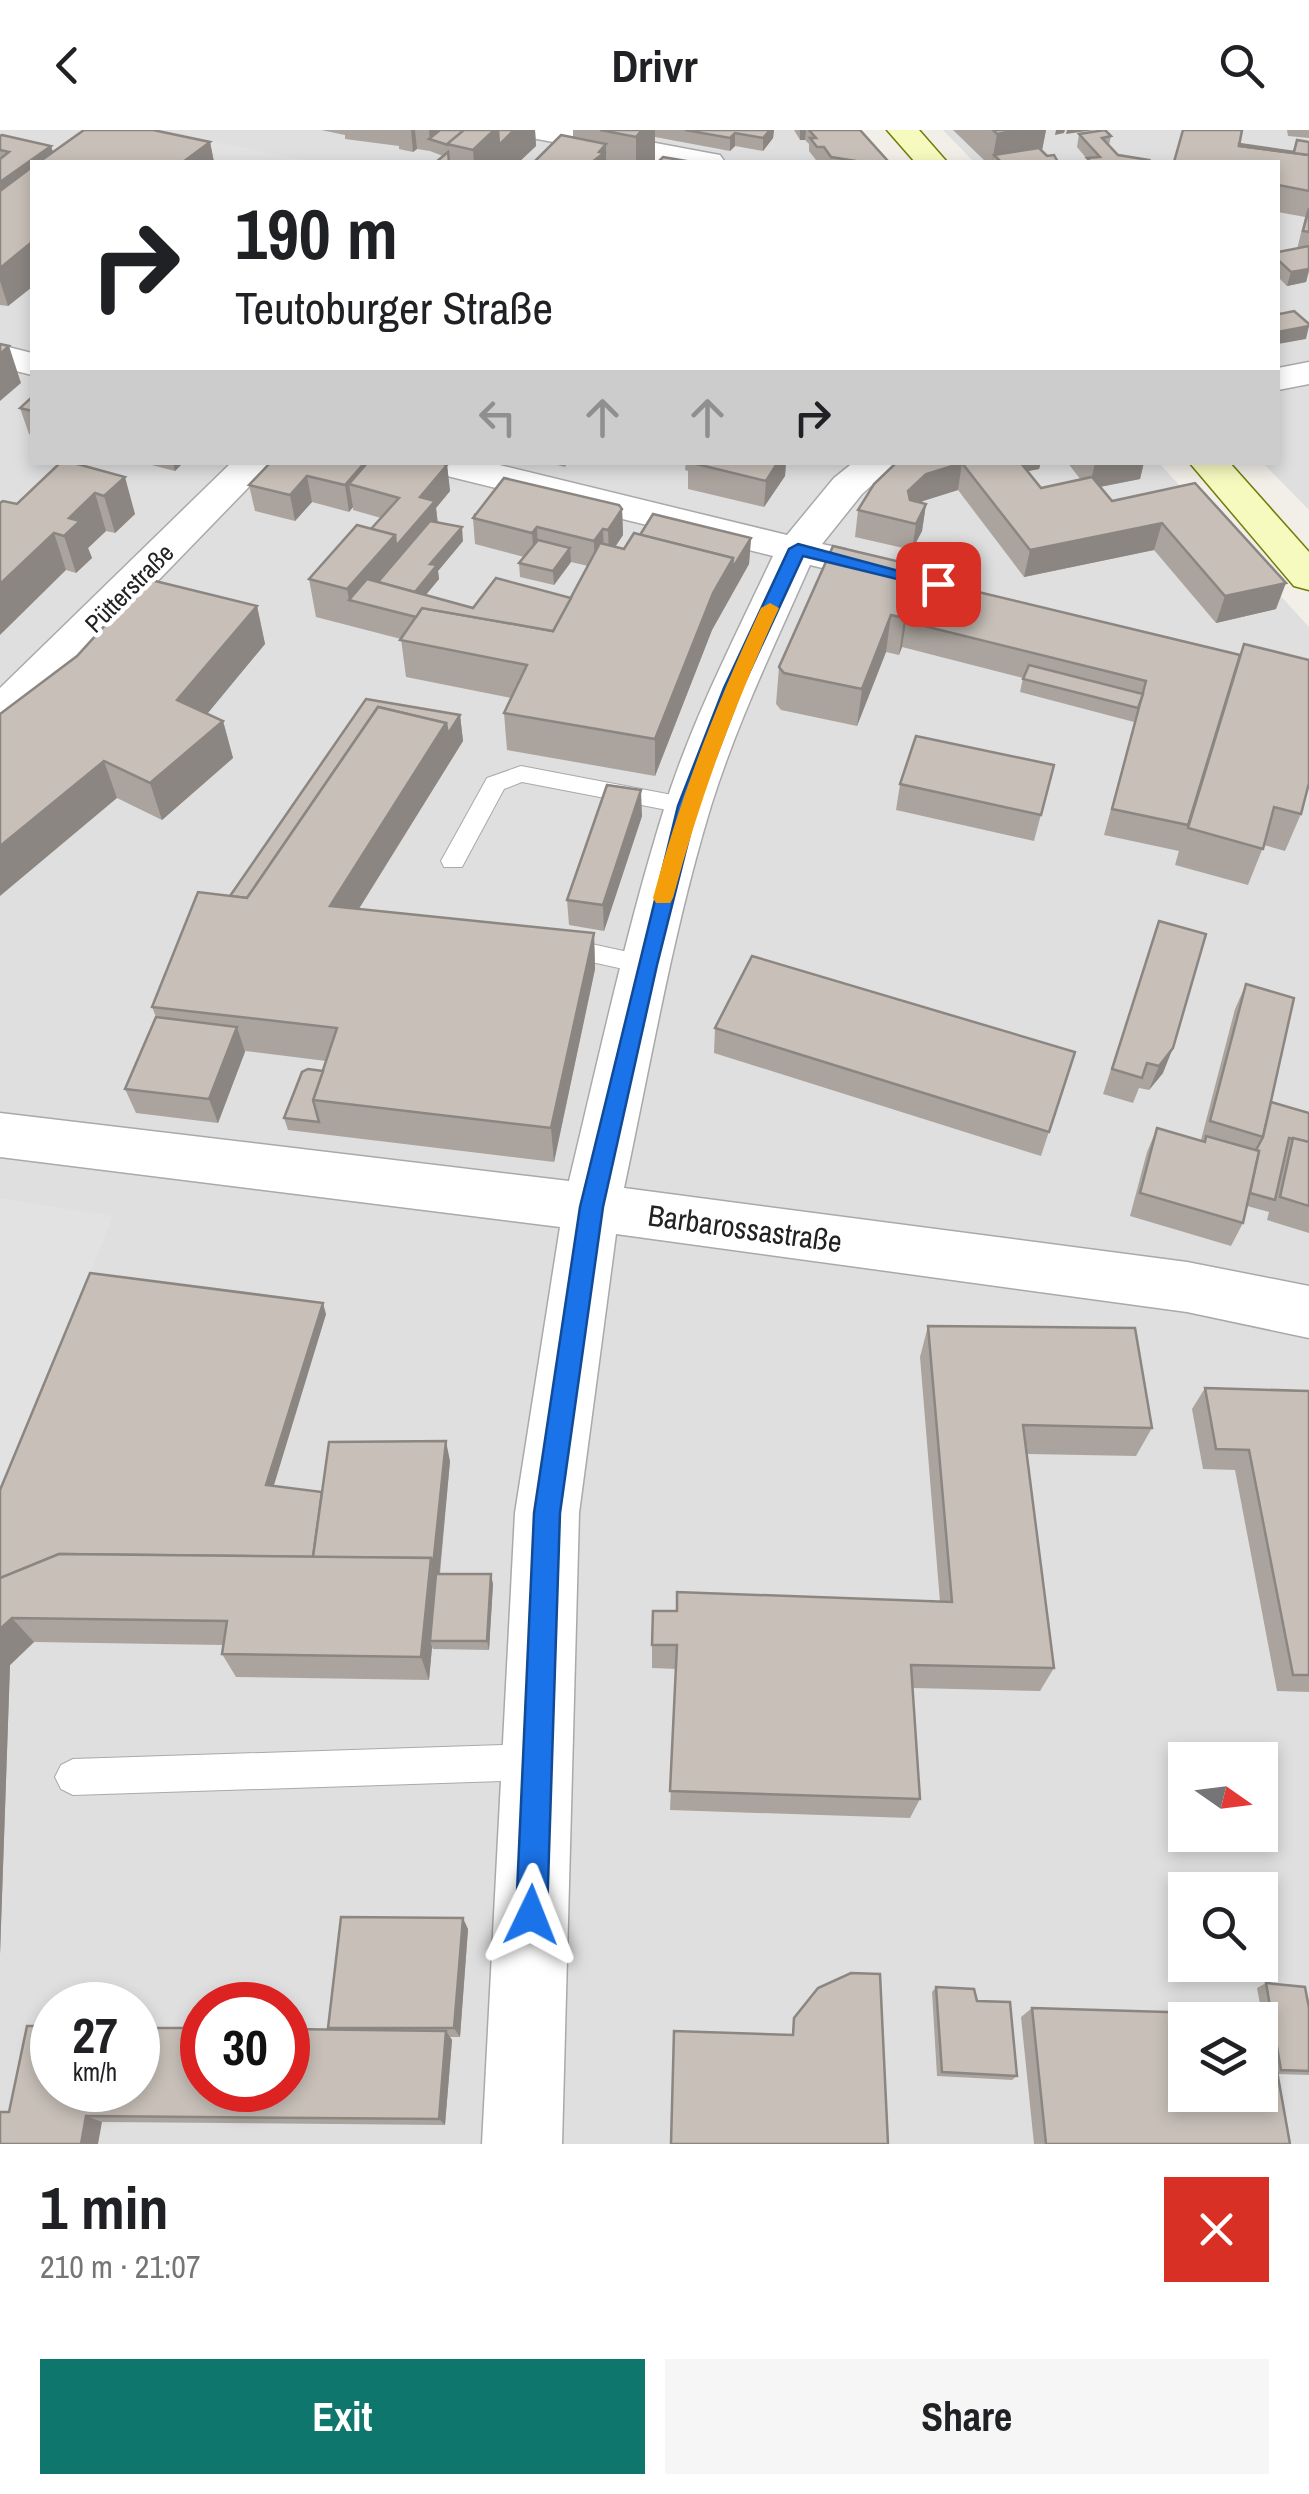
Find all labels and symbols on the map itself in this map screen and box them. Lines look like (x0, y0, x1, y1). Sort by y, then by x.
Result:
street label: Pütterstraße (77, 536, 181, 640)
pin (896, 542, 981, 627)
street label: Barbarossastraße (645, 1195, 845, 1261)
north arrow (1168, 1742, 1278, 1852)
position arrow (479, 1863, 583, 1967)
speed limit sign: 30 (180, 1982, 310, 2112)

